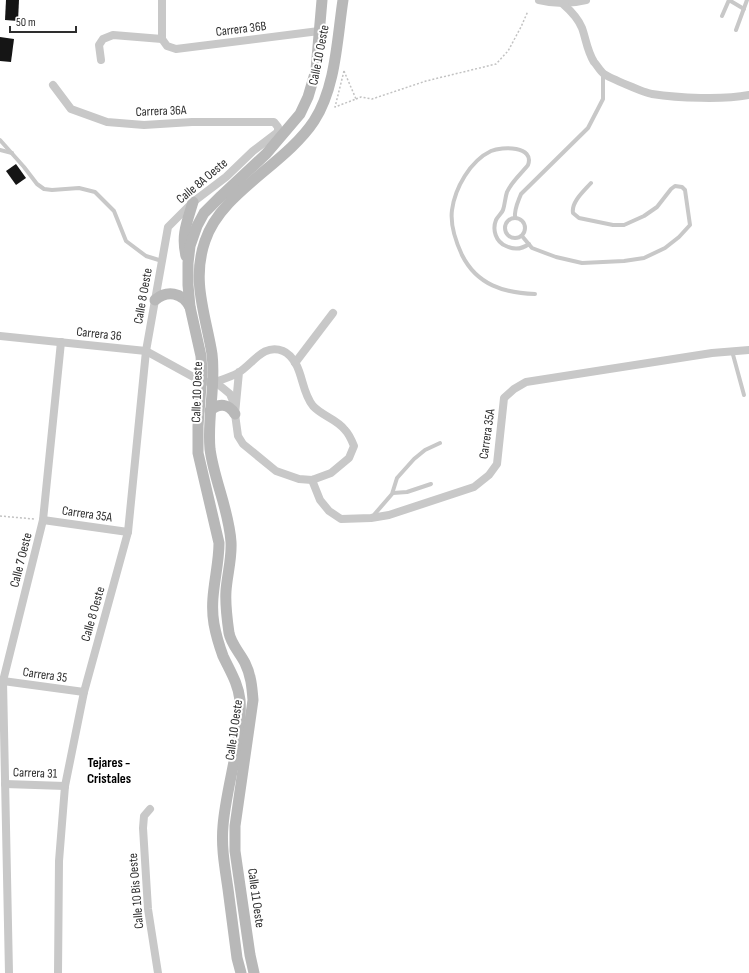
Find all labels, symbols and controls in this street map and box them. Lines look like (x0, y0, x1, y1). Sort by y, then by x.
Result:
scale bar (10, 8, 76, 34)
text: 50 m (16, 15, 36, 30)
street label: Carrera 36B (215, 18, 268, 40)
street label: Calle 10 Oeste (305, 24, 333, 86)
street label: Carrera 36A (135, 102, 187, 120)
street label: Calle 8A Oeste (173, 155, 231, 207)
street label: Calle 8 Oeste (130, 267, 156, 325)
street label: Carrera 36 (76, 324, 123, 344)
street label: Calle 10 Oeste (188, 361, 206, 423)
street label: Carrera 35A (476, 408, 498, 460)
street label: Carrera 35A (61, 503, 113, 525)
street label: Calle 7 Oeste (6, 531, 36, 589)
street label: Calle 8 Oeste (78, 585, 108, 643)
street label: Carrera 35 (22, 664, 68, 686)
street label: Calle 10 Oeste (222, 699, 246, 761)
district label: Tejares - Cristales (87, 754, 131, 787)
street label: Carrera 31 (13, 764, 58, 782)
street label: Calle 10 Bis Oeste (125, 852, 147, 930)
street label: Calle 11 Oeste (244, 867, 268, 929)

